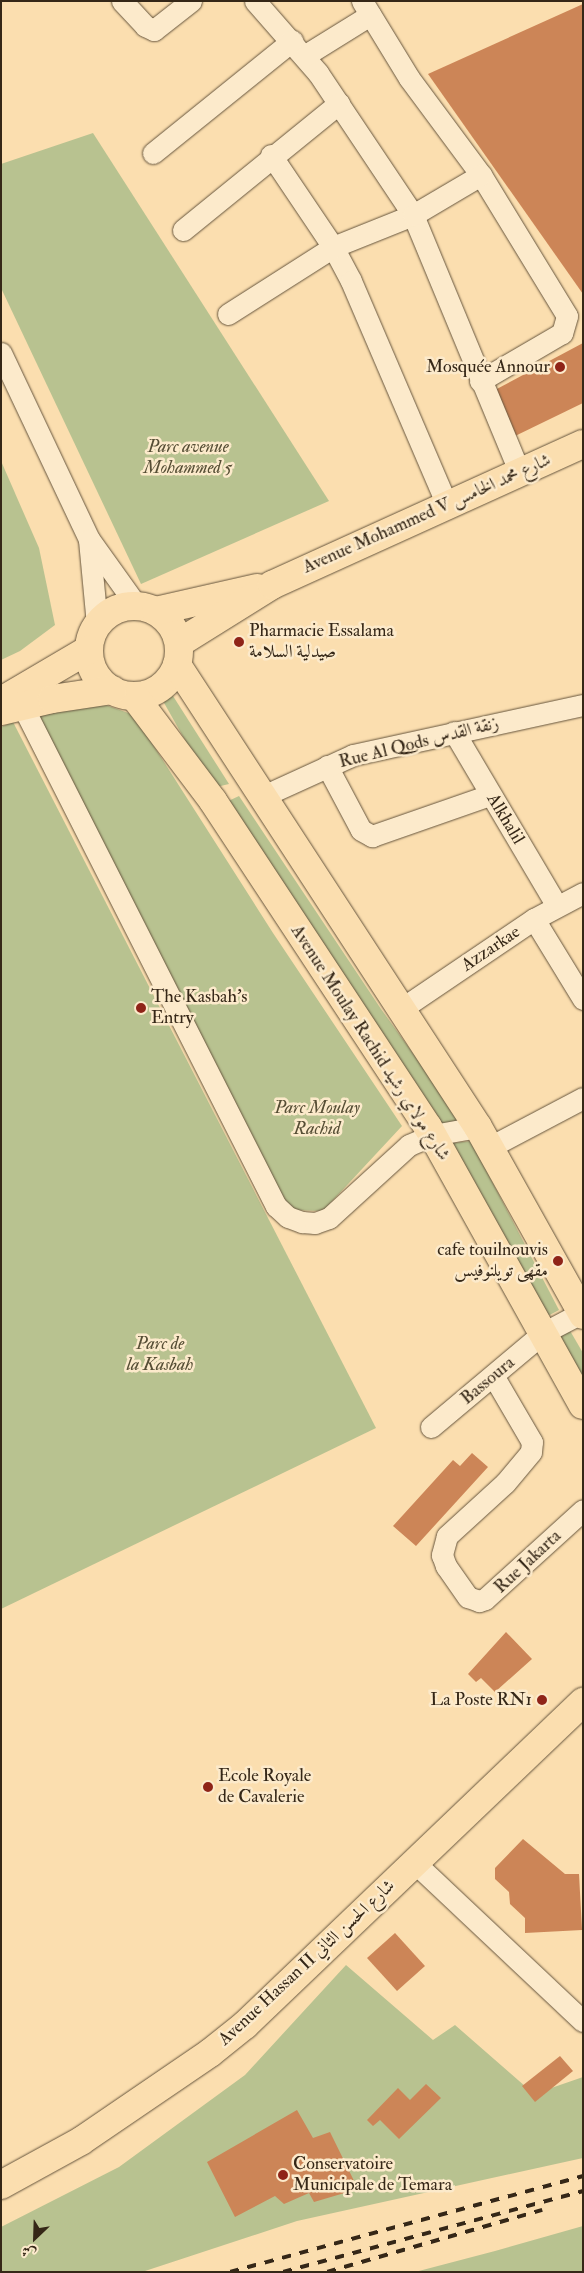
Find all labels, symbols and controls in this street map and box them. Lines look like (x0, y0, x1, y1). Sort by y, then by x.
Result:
place label: Mosquée Annour (426, 356, 550, 378)
marker: Mosquée Annour (554, 361, 566, 373)
park label: Parc avenue Mohammed 5 (144, 437, 232, 479)
street label: Avenue Mohammed V شارع محمد الخامس (300, 449, 554, 579)
place label: Pharmacie Essalama صيدلية السلامة (249, 621, 394, 664)
marker: Pharmacie Essalama صيدلية السلامة (233, 636, 245, 648)
street label: Rue Al Qods زنقة القدس (337, 713, 501, 773)
street label: Alkhalil (481, 790, 529, 848)
street label: Avenue Moulay Rachid شارع مولاي رشيد (286, 921, 454, 1165)
street label: Azzarkae (457, 922, 525, 976)
place label: The Kasbah's Entry (151, 987, 247, 1030)
marker: The Kasbah's Entry (135, 1002, 147, 1014)
park label: Parc Moulay Rachid (274, 1098, 360, 1140)
place label: cafe touilnouvis مقهى تويلنوفيس (437, 1240, 548, 1282)
marker: cafe touilnouvis مقهى تويلنوفيس (552, 1255, 564, 1267)
park label: Parc de la Kasbah (127, 1334, 193, 1376)
street label: Bassoura (457, 1352, 519, 1410)
street label: Rue Jakarta (490, 1526, 566, 1598)
place label: La Poste RN1 (430, 1689, 532, 1711)
marker: La Poste RN1 (536, 1694, 548, 1706)
place label: Ecole Royale de Cavalerie (218, 1766, 311, 1808)
marker: Ecole Royale de Cavalerie (202, 1781, 214, 1793)
street label: Avenue Hassan II شارع الحسن الثاني (214, 1876, 400, 2050)
place label: Conservatoire Municipale de Temara (293, 2154, 452, 2196)
marker: Conservatoire Municipale de Temara (277, 2169, 289, 2181)
north arrow (10, 2213, 60, 2263)
text: ش (19, 2242, 39, 2263)

